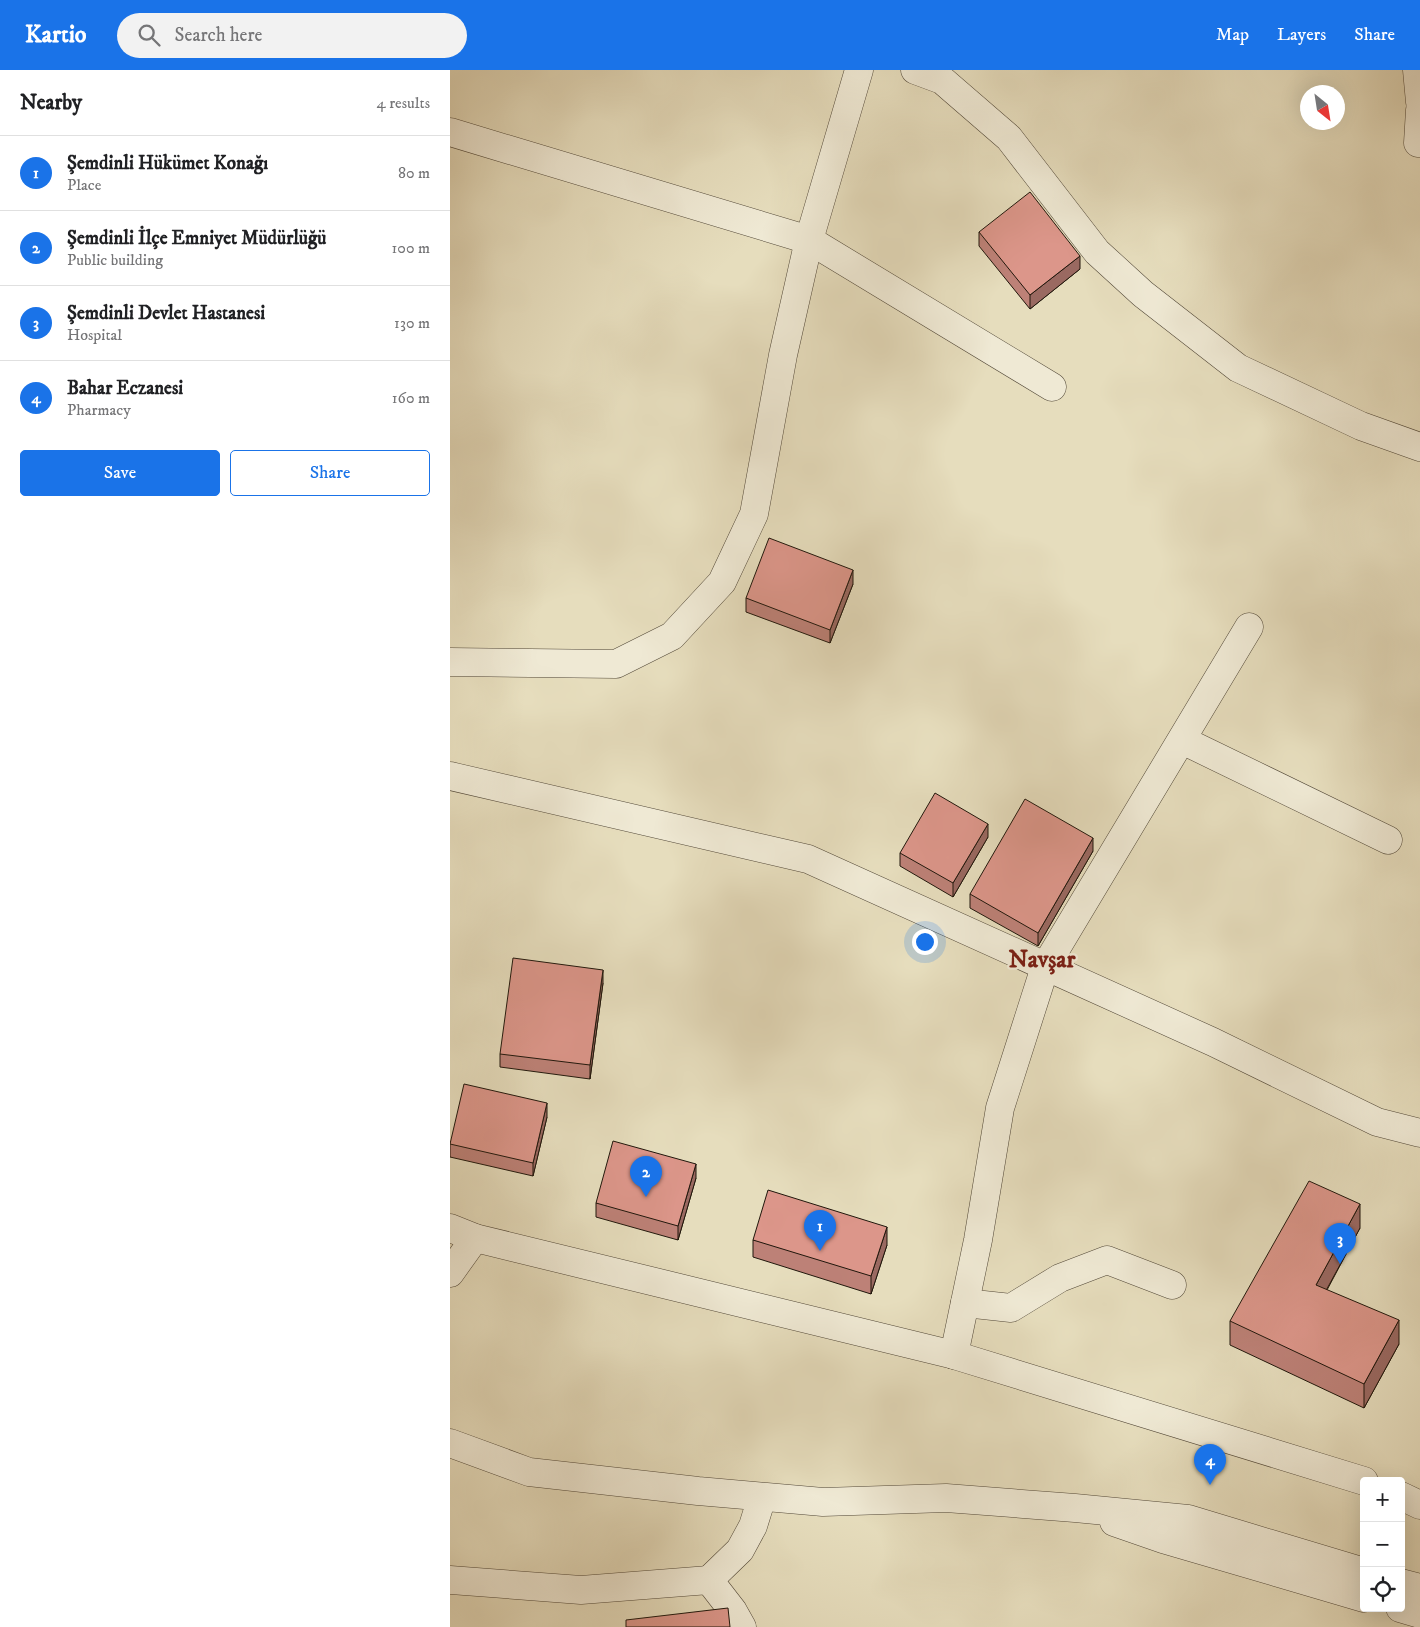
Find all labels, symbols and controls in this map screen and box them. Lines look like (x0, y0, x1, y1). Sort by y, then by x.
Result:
search box (117, 13, 467, 58)
text: Kartio (25, 20, 87, 50)
icon: search (135, 21, 163, 49)
text: Search here (175, 24, 262, 47)
text: Map (1216, 24, 1249, 46)
text: Layers (1277, 24, 1326, 46)
text: Share (1354, 24, 1395, 46)
north arrow (1300, 85, 1345, 130)
text: Nearby (20, 90, 82, 116)
text: 4 results (377, 93, 430, 113)
text: Şemdinli Hükümet Konağı (67, 152, 268, 175)
text: 1 (33, 163, 39, 183)
text: 80 m (398, 163, 430, 183)
text: Place (67, 175, 101, 195)
text: Şemdinli İlçe Emniyet Müdürlüğü (67, 227, 326, 250)
text: 2 (32, 238, 40, 258)
text: 100 m (392, 238, 430, 258)
text: Public building (67, 250, 163, 270)
text: Şemdinli Devlet Hastanesi (67, 302, 265, 325)
text: 3 (33, 313, 39, 333)
text: 130 m (394, 313, 430, 333)
text: Hospital (67, 325, 122, 345)
text: Bahar Eczanesi (67, 377, 183, 400)
text: 4 (31, 388, 41, 408)
text: 160 m (392, 388, 430, 408)
text: Pharmacy (67, 400, 131, 420)
button: Save (20, 450, 220, 496)
button: Share (230, 450, 430, 496)
your location (912, 929, 938, 955)
district label: Navşar (1009, 945, 1077, 975)
pin: 2 (630, 1156, 662, 1197)
pin: 1 (804, 1210, 836, 1251)
pin: 3 (1324, 1223, 1356, 1264)
pin: 4 (1194, 1444, 1226, 1485)
map controls (1360, 1477, 1405, 1612)
button: + (1360, 1477, 1405, 1522)
button: − (1360, 1522, 1405, 1567)
button: locate (1360, 1567, 1405, 1612)

